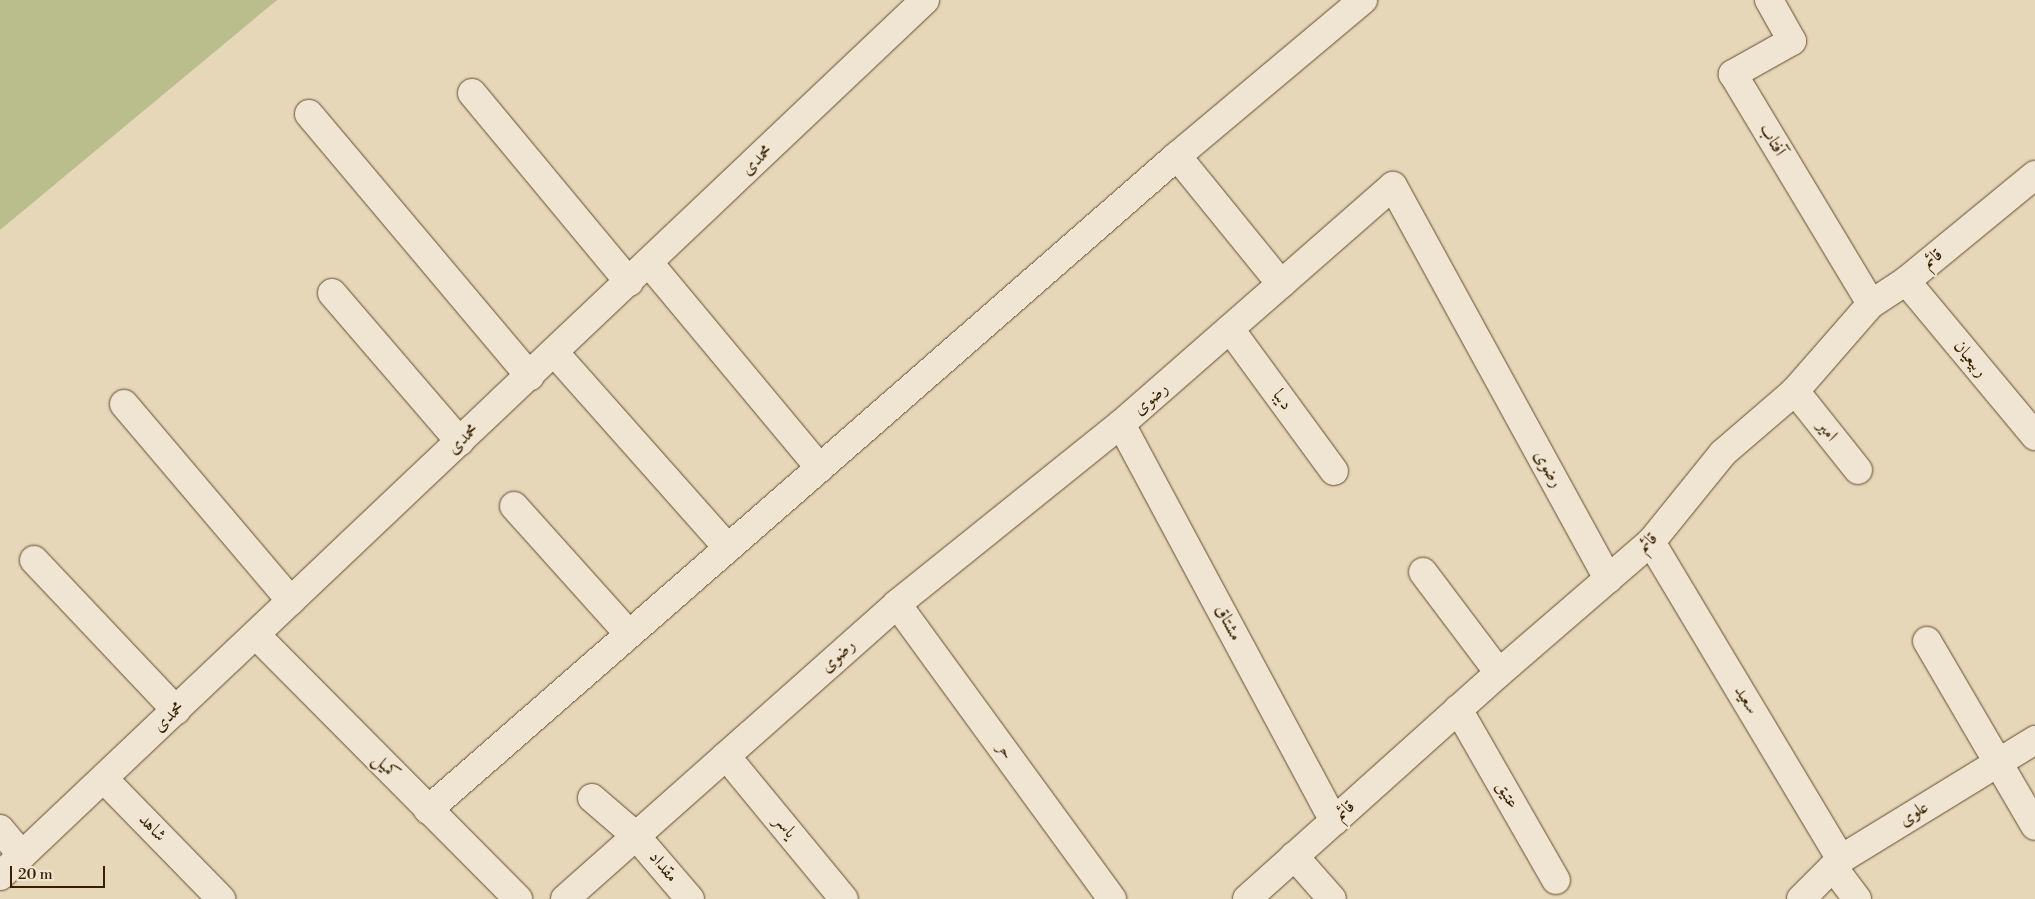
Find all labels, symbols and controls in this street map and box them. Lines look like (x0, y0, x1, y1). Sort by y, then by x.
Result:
street label: آفتاب (1754, 120, 1790, 160)
street label: محمدی (737, 140, 777, 180)
street label: قائم (1918, 244, 1948, 274)
street label: ربیعیان (1948, 336, 1992, 382)
street label: رضوی (1129, 378, 1173, 420)
street label: دیبا (1267, 385, 1297, 415)
street label: امیر (1812, 416, 1842, 446)
street label: محمدی (443, 419, 483, 459)
street label: رضوی (1529, 446, 1567, 492)
street label: قائم (1633, 528, 1663, 558)
street label: مشتاق (1210, 601, 1246, 645)
street label: رضوی (816, 635, 860, 677)
street label: سعید (1729, 682, 1763, 718)
street label: محمدی (149, 697, 189, 737)
street label: حر (992, 738, 1018, 764)
street label: کمیل (368, 749, 404, 785)
street label: عتیق (1491, 777, 1523, 813)
street label: قائم (1330, 796, 1360, 826)
street label: علوی (1895, 797, 1933, 831)
street label: شاهد (133, 809, 171, 847)
street label: یاسر (769, 811, 801, 843)
street label: مقداد (644, 847, 682, 887)
scale bar (12, 856, 108, 888)
text: 20 m (18, 865, 53, 884)

